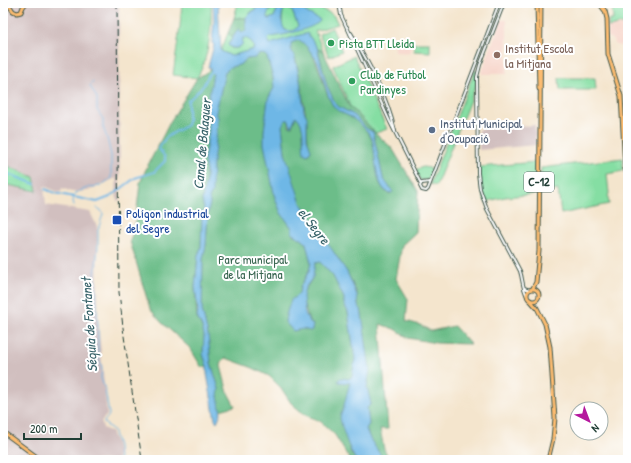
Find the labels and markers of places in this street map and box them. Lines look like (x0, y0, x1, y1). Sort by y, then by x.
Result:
place label: Pista BTT Lleida (339, 34, 414, 52)
marker: Pista BTT Lleida (326, 38, 336, 48)
place label: Institut Escola la Mitjana (505, 39, 573, 72)
marker: Institut Escola la Mitjana (492, 50, 502, 60)
place label: Club de Futbol Pardinyes (360, 65, 427, 98)
marker: Club de Futbol Pardinyes (347, 76, 357, 86)
place label: Institut Municipal d'Ocupació (440, 114, 523, 147)
marker: Institut Municipal d'Ocupació (427, 125, 437, 135)
place label: Polígon industrial del Segre (126, 204, 209, 237)
marker: Polígon industrial del Segre (111, 214, 123, 226)

